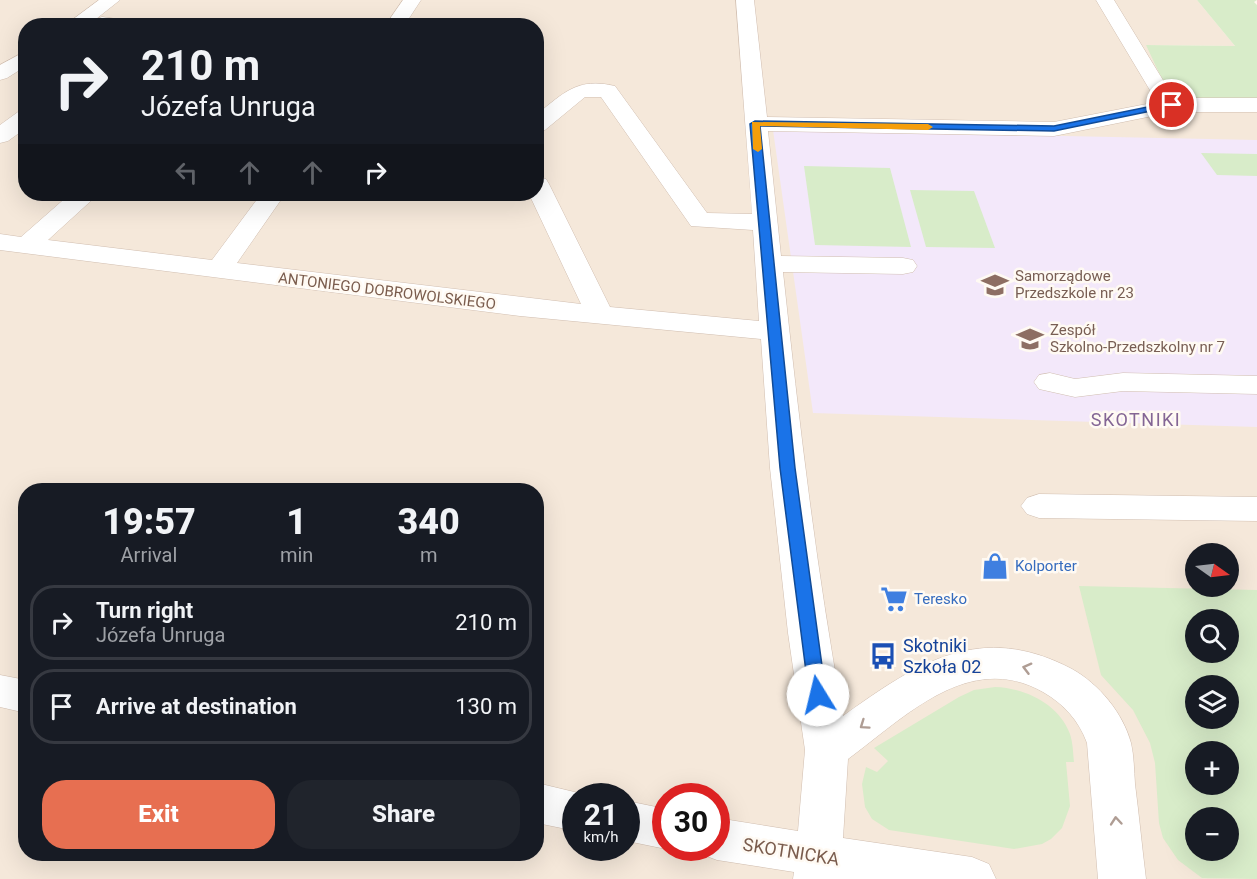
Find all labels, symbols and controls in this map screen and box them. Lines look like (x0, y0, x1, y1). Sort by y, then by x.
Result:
text: 210 m (141, 41, 260, 90)
icon: right (42, 42, 120, 120)
pin (1146, 79, 1197, 130)
icon: arrive (1155, 88, 1188, 121)
text: Józefa Unruga (141, 91, 316, 123)
icon: left (170, 156, 203, 189)
icon: ahead (233, 156, 266, 189)
icon: ahead (296, 156, 329, 189)
icon: right (359, 156, 392, 189)
place label: Samorządowe Przedszkole nr 23 (1015, 267, 1134, 302)
street label: ANTONIEGO DOBROWOLSKIEGO (277, 269, 497, 313)
school or university icon: Samorządowe Przedszkole nr 23 (980, 270, 1010, 300)
place label: Zespół Szkolno-Przedszkolny nr 7 (1050, 321, 1225, 356)
school or university icon: Zespół Szkolno-Przedszkolny nr 7 (1015, 324, 1045, 354)
district label: SKOTNIKI (1091, 409, 1181, 430)
text: 19:57 (102, 501, 196, 543)
text: 1 (286, 501, 307, 543)
text: 340 (398, 501, 460, 543)
text: Arrival (121, 543, 177, 567)
text: min (280, 543, 313, 567)
text: m (420, 543, 437, 567)
north arrow (1185, 543, 1239, 597)
map controls (1185, 543, 1239, 861)
shop icon: Kolporter (980, 551, 1010, 581)
place label: Kolporter (1015, 557, 1077, 575)
supermarket icon: Teresko (879, 584, 909, 614)
place label: Teresko (914, 590, 967, 608)
text: Turn right (96, 598, 193, 623)
icon: right (45, 606, 78, 639)
button: search (1185, 609, 1239, 663)
text: 210 m (455, 610, 517, 635)
text: Józefa Unruga (96, 623, 225, 647)
place label: Skotniki Szkoła 02 (903, 635, 981, 677)
bus stop icon: Skotniki Szkoła 02 (868, 641, 898, 671)
position arrow (786, 663, 850, 727)
one-way arrow (1022, 663, 1033, 675)
button: layers (1185, 675, 1239, 729)
icon: arrive (45, 690, 78, 723)
text: Arrive at destination (96, 694, 297, 719)
text: 130 m (455, 694, 517, 719)
one-way arrow (860, 718, 871, 729)
button: + (1185, 741, 1239, 795)
button: Exit (42, 780, 275, 849)
button: Share (287, 780, 520, 849)
speed limit sign: 30 (652, 783, 730, 861)
text: 21 (584, 797, 618, 832)
button: − (1185, 807, 1239, 861)
one-way arrow (1110, 816, 1123, 825)
text: km/h (583, 828, 619, 846)
street label: SKOTNICKA (741, 834, 841, 870)

